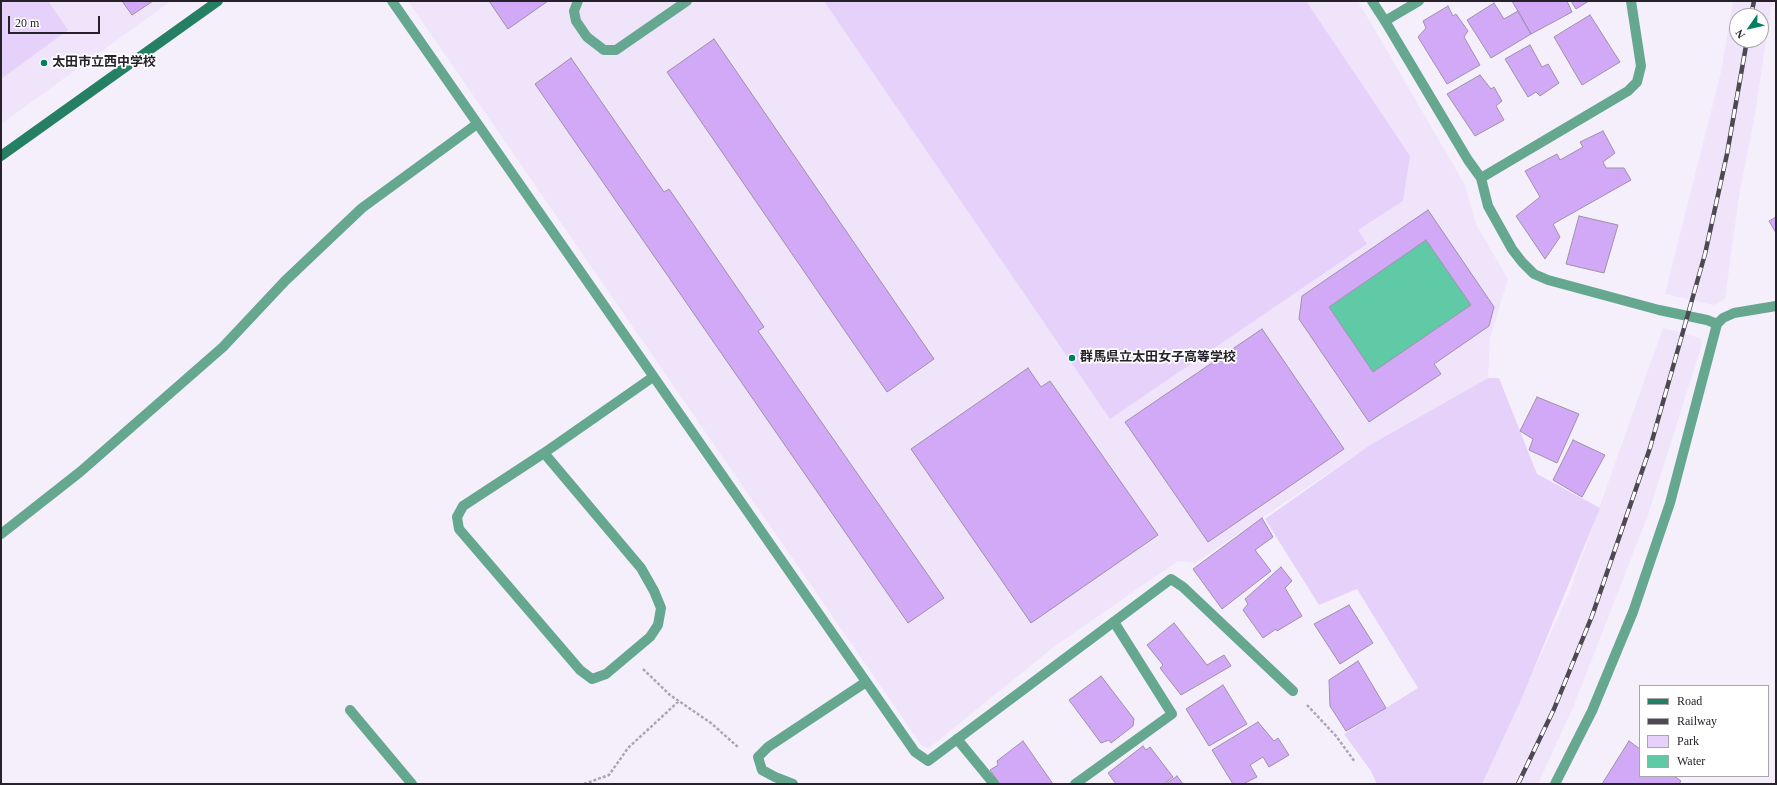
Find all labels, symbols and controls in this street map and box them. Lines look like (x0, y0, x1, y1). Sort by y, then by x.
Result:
scale bar (10, 8, 102, 34)
north arrow (1729, 8, 1769, 48)
text: 20 m (15, 16, 39, 30)
text: N (1733, 28, 1747, 41)
place label: 太田市立西中学校 (52, 55, 156, 71)
marker: 太田市立西中学校 (39, 58, 49, 68)
place label: 群馬県立太田女子高等学校 (1080, 350, 1236, 366)
marker: 群馬県立太田女子高等学校 (1067, 353, 1077, 363)
legend (1639, 685, 1769, 777)
text: Road (1677, 694, 1702, 708)
text: Railway (1677, 714, 1717, 728)
text: Park (1677, 734, 1699, 748)
text: Water (1677, 754, 1705, 768)

